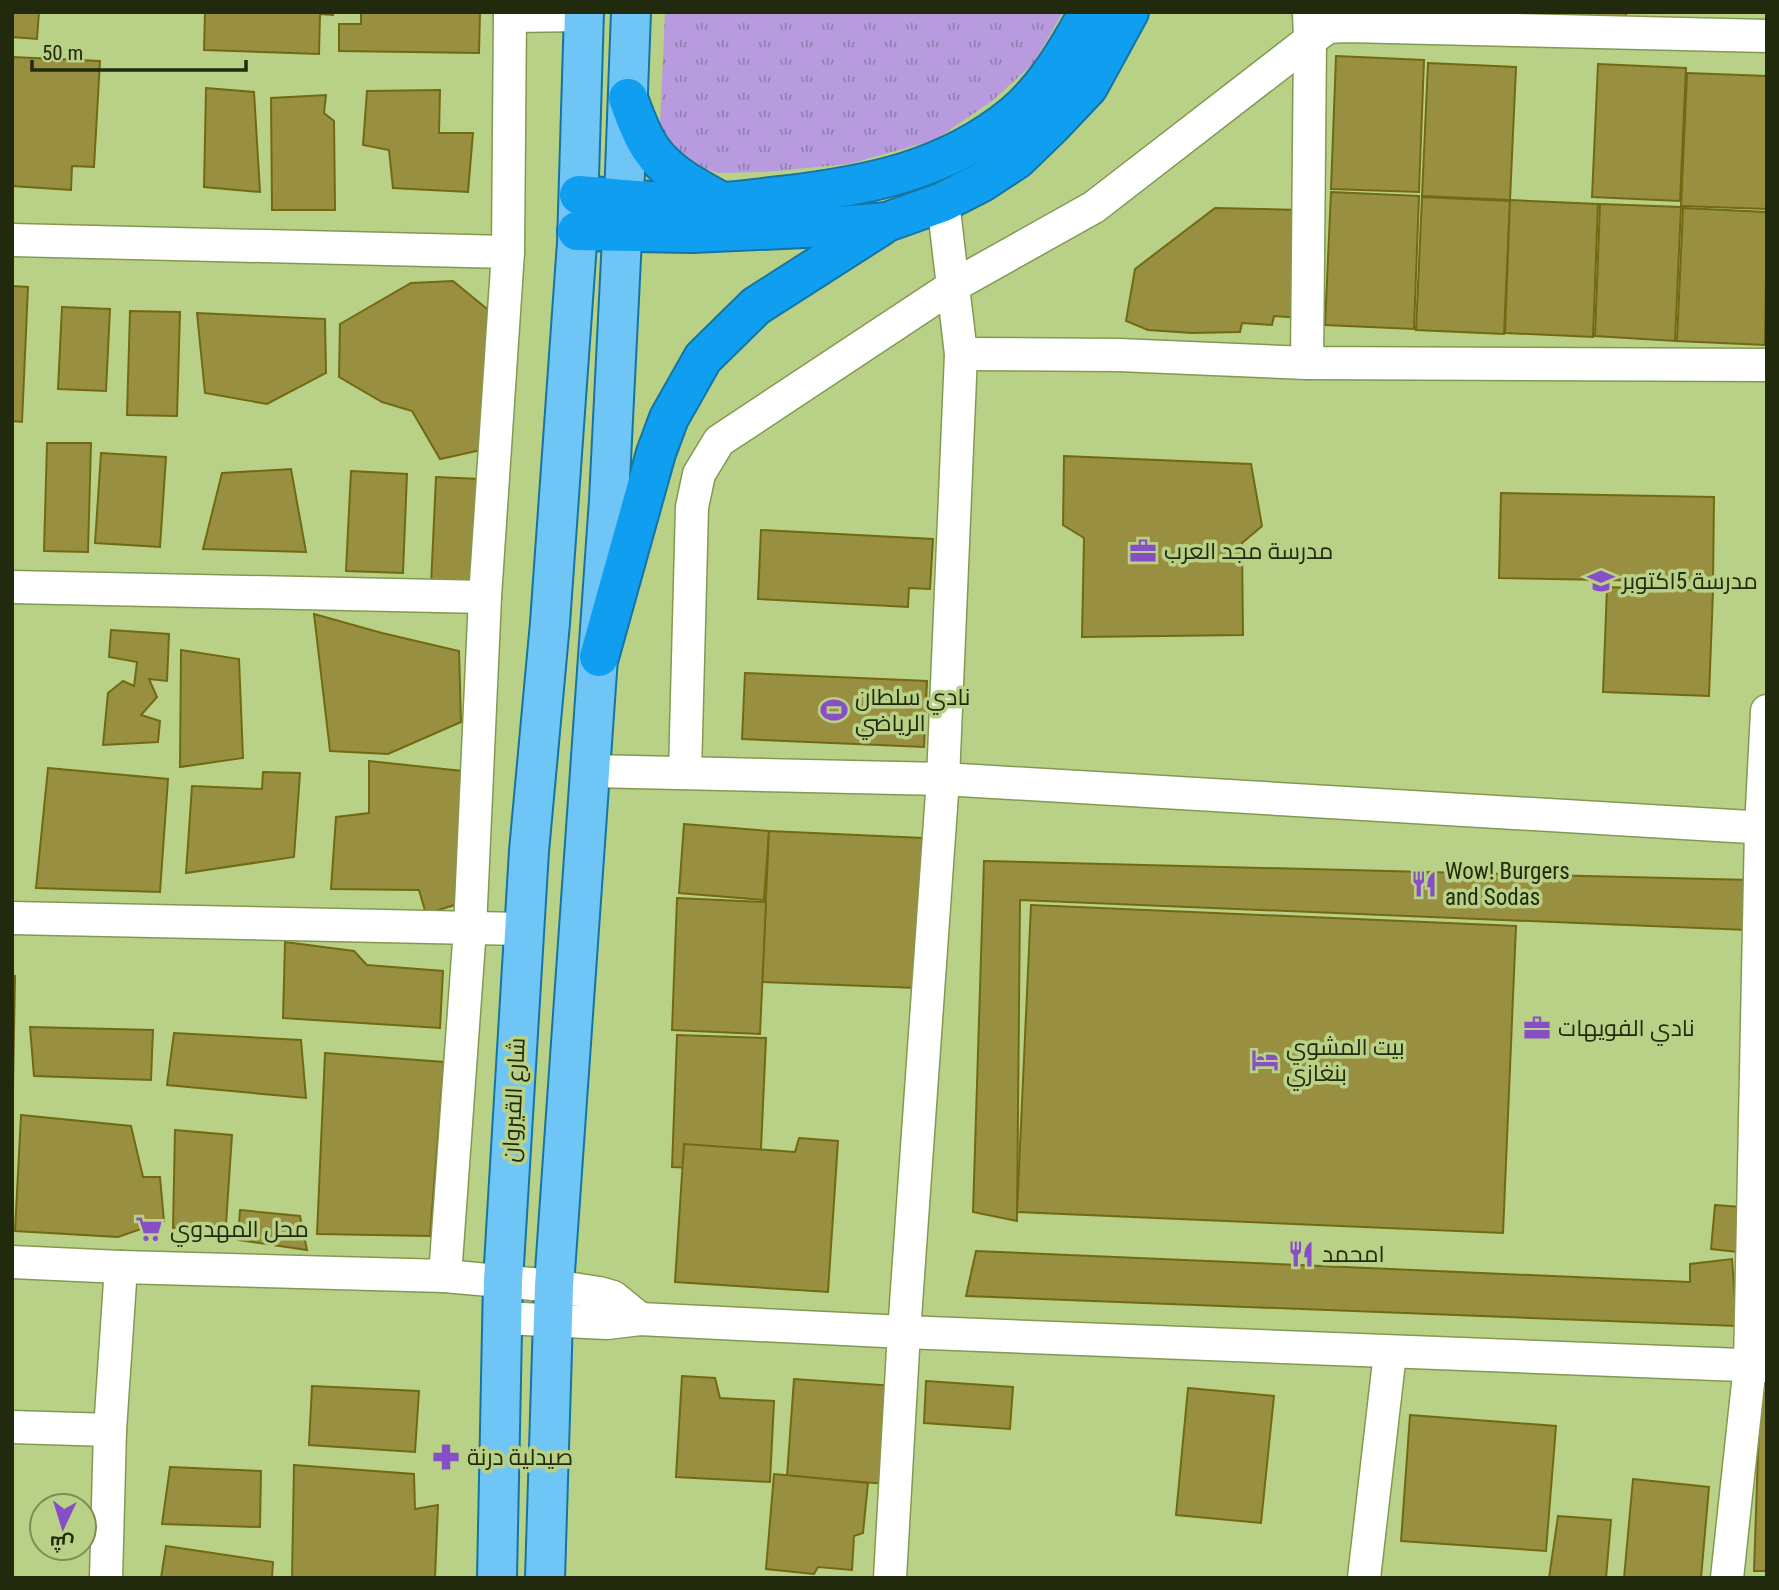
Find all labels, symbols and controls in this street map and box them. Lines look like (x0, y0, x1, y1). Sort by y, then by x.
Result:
scale bar (32, 28, 245, 72)
text: 50 m (42, 41, 83, 65)
office icon: مدرسة مجد العرب (1128, 536, 1158, 566)
place label: مدرسة مجد العرب (1164, 538, 1333, 565)
school or university icon: مدرسة 5اكتوبر (1586, 566, 1616, 596)
place label: مدرسة 5اكتوبر (1620, 568, 1758, 595)
place label: نادي سلطان الرياضي (855, 684, 970, 740)
sports icon: نادي سلطان الرياضي (819, 695, 849, 725)
place label: Wow! Burgers and Sodas (1445, 858, 1570, 911)
restaurant icon: Wow! Burgers and Sodas (1409, 869, 1439, 899)
office icon: نادي الفويهات (1522, 1013, 1552, 1043)
place label: نادي الفويهات (1558, 1015, 1695, 1046)
place label: بيت المشوي بنغازي (1286, 1034, 1405, 1091)
street label: شارع القيروان (497, 1037, 533, 1163)
hotel icon: بيت المشوي بنغازي (1250, 1045, 1280, 1075)
supermarket icon: محل المهدوي (134, 1214, 164, 1244)
place label: محل المهدوي (170, 1216, 309, 1247)
restaurant icon: امحمد (1286, 1239, 1316, 1269)
place label: امحمد (1322, 1241, 1385, 1268)
pharmacy icon: صيدلية درنة (431, 1442, 461, 1472)
place label: صيدلية درنة (467, 1444, 573, 1471)
north arrow (28, 1492, 98, 1562)
text: ش (49, 1531, 75, 1556)

